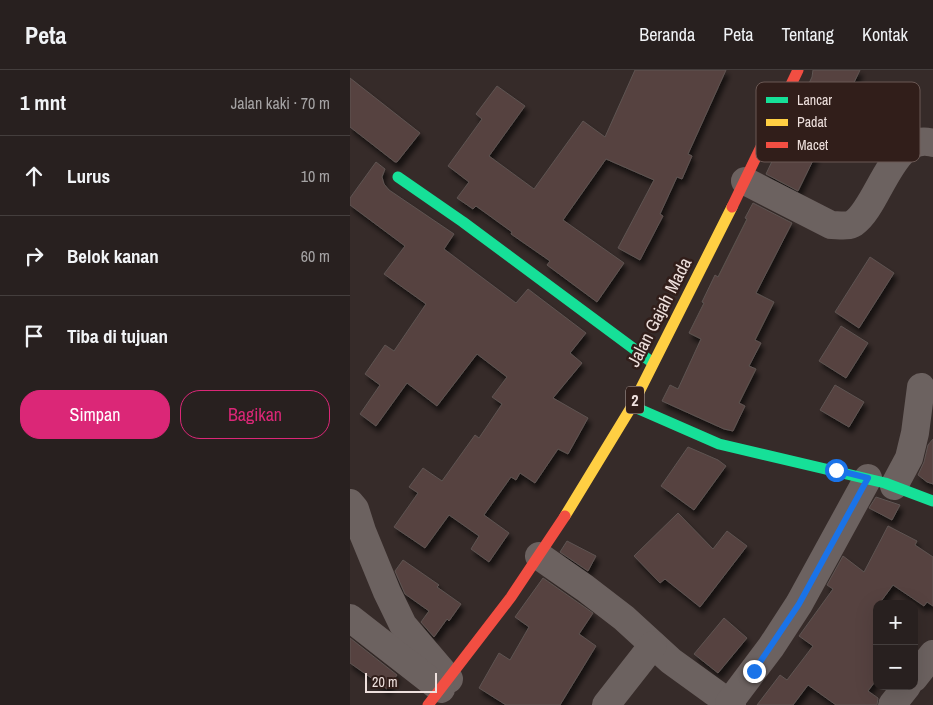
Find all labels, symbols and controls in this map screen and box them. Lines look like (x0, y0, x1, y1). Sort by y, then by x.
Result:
text: Peta (25, 19, 67, 51)
text: Beranda (639, 22, 695, 47)
text: Peta (723, 22, 754, 47)
text: Tentang (782, 22, 834, 47)
text: Kontak (862, 22, 908, 47)
legend (756, 82, 920, 162)
text: 1 mnt (20, 88, 66, 117)
text: Lancar (797, 91, 832, 109)
text: Jalan kaki · 70 m (231, 92, 330, 114)
text: Padat (797, 113, 827, 131)
text: Macet (797, 136, 828, 154)
icon: ahead (20, 162, 48, 190)
text: Lurus (67, 163, 110, 189)
text: 10 m (301, 165, 330, 187)
icon: right (20, 242, 48, 270)
text: Belok kanan (67, 243, 159, 269)
text: 60 m (301, 245, 330, 267)
street label: Jalan Gajah Mada (621, 253, 697, 371)
icon: arrive (20, 322, 48, 350)
text: Tiba di tujuan (67, 323, 168, 349)
road number: 2 (626, 386, 644, 414)
button: Simpan (20, 390, 170, 439)
button: Bagikan (180, 390, 330, 439)
route start (825, 459, 848, 482)
map controls (873, 600, 918, 690)
button: + (873, 600, 918, 645)
button: − (873, 645, 918, 690)
route end (743, 660, 766, 683)
scale bar (365, 670, 438, 693)
text: 20 m (372, 673, 398, 691)

